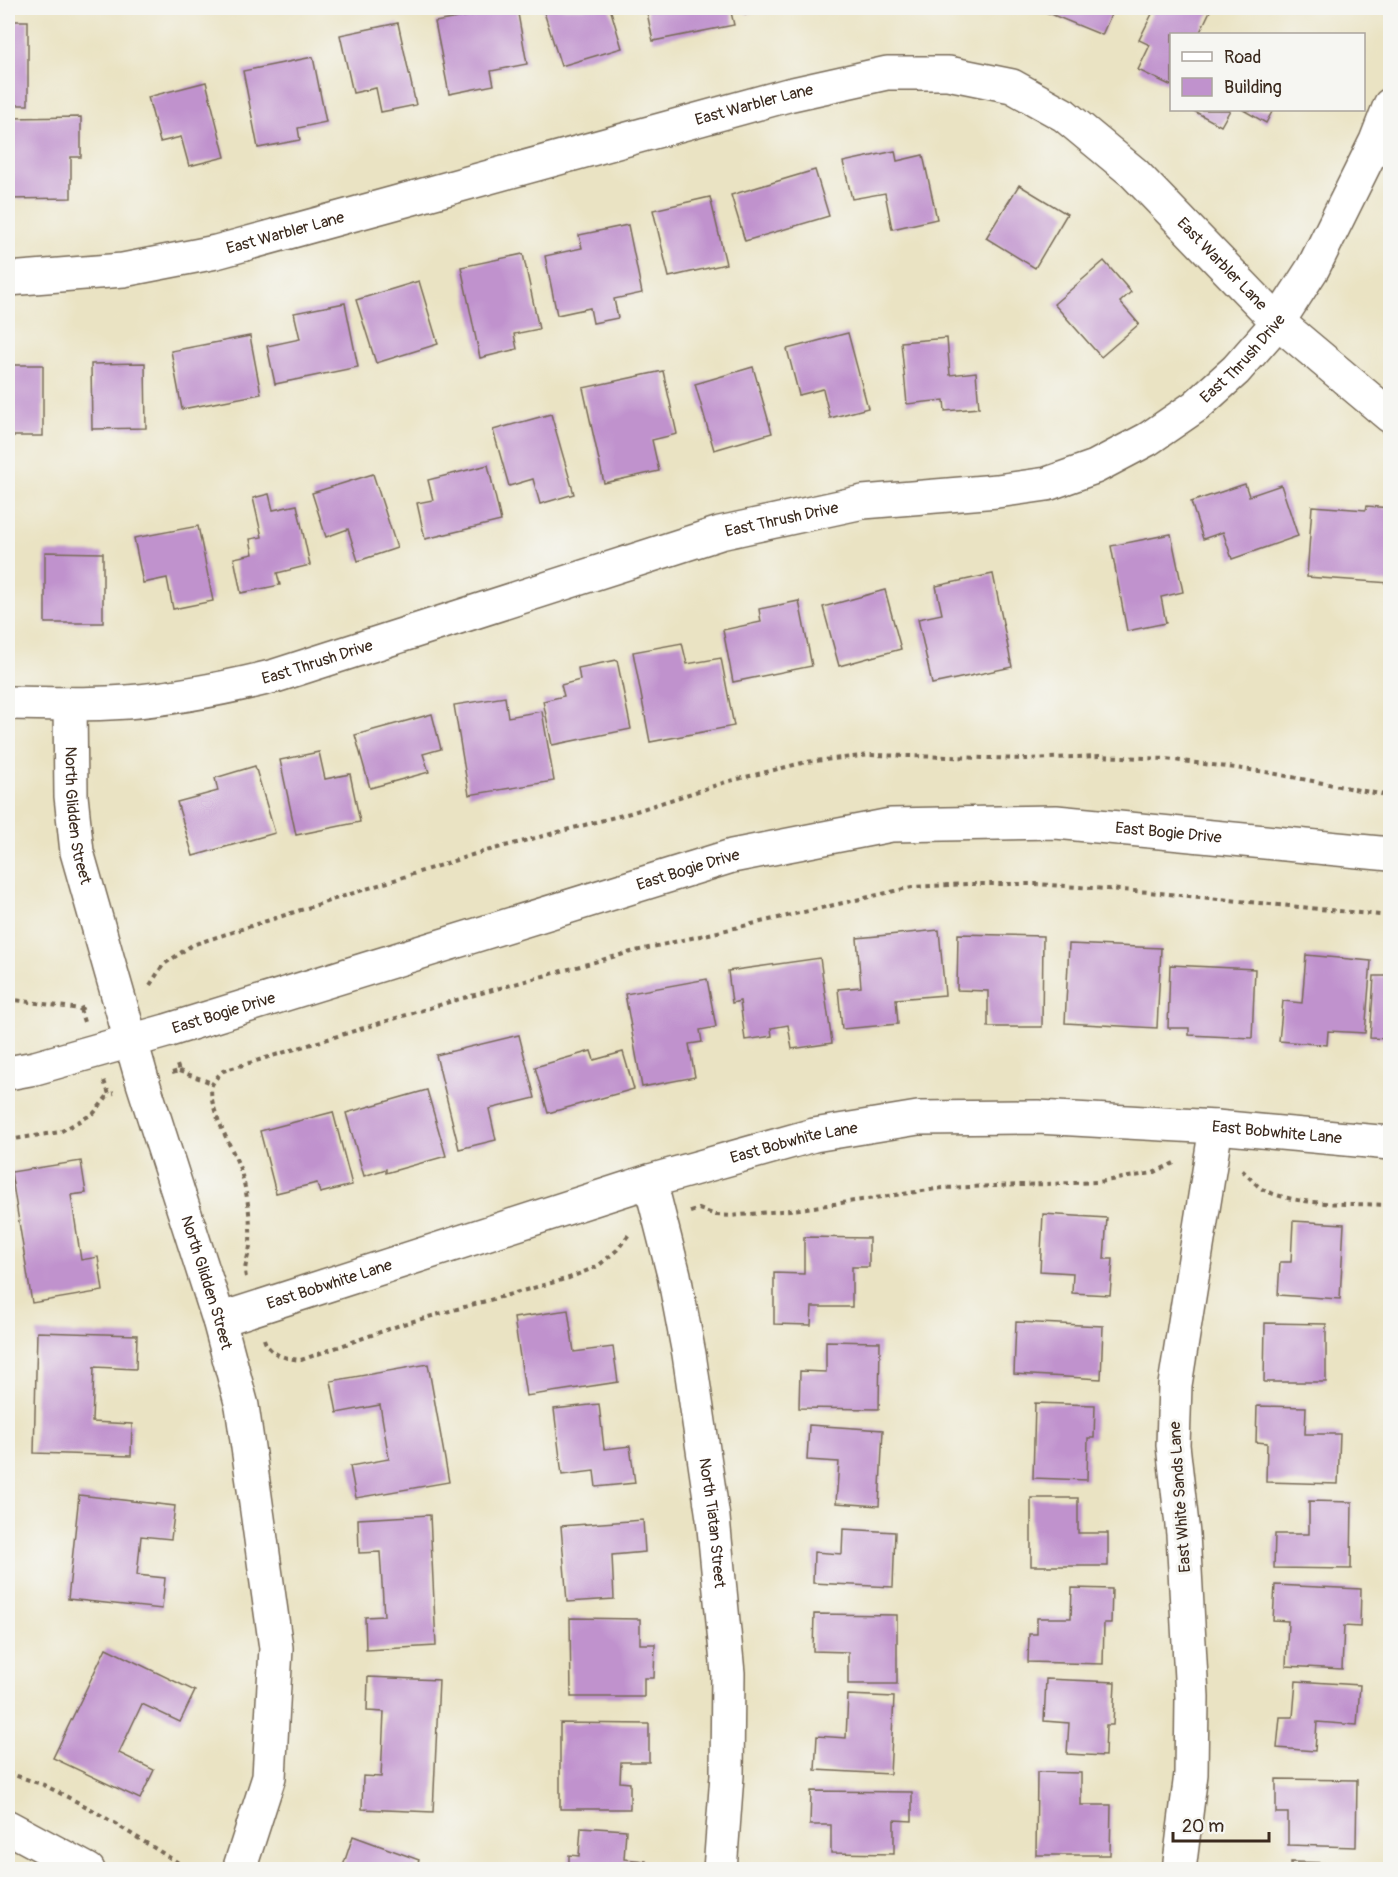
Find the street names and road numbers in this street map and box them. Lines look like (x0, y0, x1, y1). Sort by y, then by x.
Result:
street label: East Warbler Lane (693, 80, 815, 130)
street label: East Warbler Lane (224, 207, 347, 259)
street label: East Warbler Lane (1173, 213, 1271, 315)
street label: East Thrush Drive (1196, 311, 1290, 407)
street label: East Thrush Drive (723, 498, 840, 542)
street label: East Thrush Drive (260, 635, 375, 689)
street label: North Glidden Street (60, 746, 96, 887)
street label: East Bogie Drive (1114, 818, 1223, 848)
street label: East Bogie Drive (634, 845, 741, 895)
street label: East Bogie Drive (170, 988, 278, 1039)
street label: East Bobwhite Lane (1211, 1117, 1343, 1149)
street label: East Bobwhite Lane (728, 1118, 859, 1168)
street label: North Glidden Street (176, 1213, 237, 1352)
street label: East Bobwhite Lane (264, 1255, 395, 1314)
street label: East White Sands Lane (1165, 1421, 1195, 1573)
street label: North Tiatan Street (694, 1457, 730, 1589)

